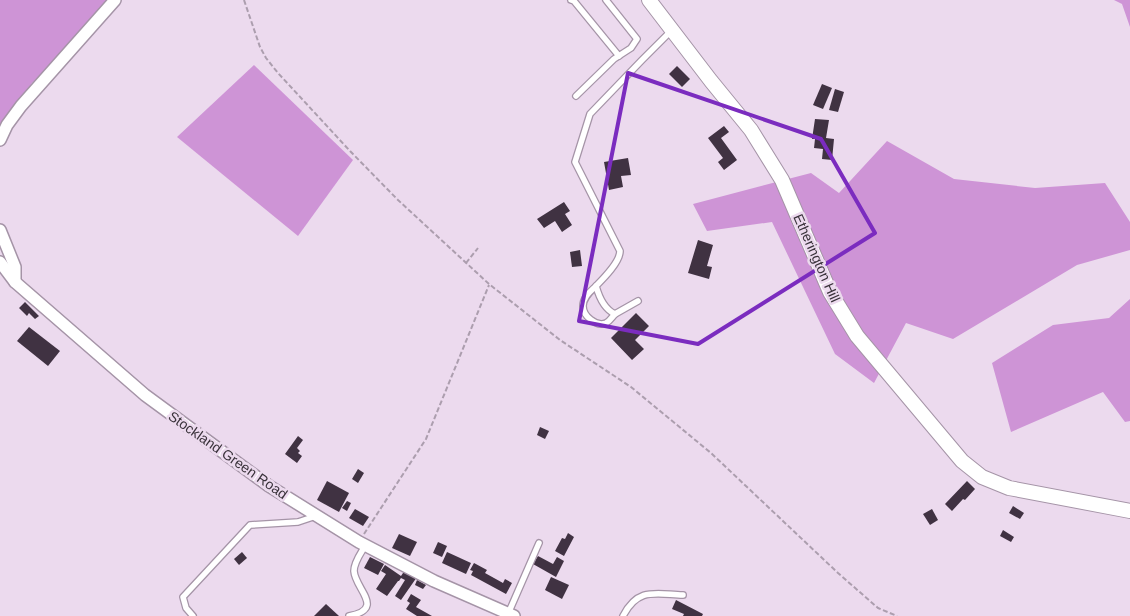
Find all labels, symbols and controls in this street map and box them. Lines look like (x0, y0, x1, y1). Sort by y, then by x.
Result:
street label: Etherington Hill (790, 211, 844, 305)
street label: Stockland Green Road (165, 408, 291, 502)

